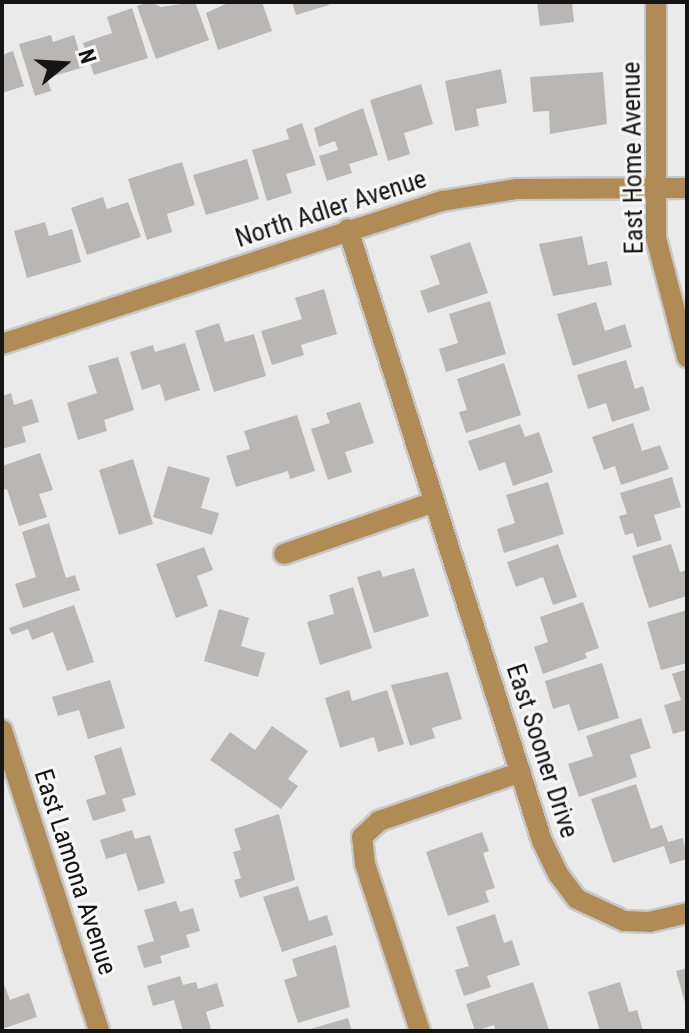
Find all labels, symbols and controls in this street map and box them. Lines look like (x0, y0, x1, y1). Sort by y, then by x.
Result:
north arrow (24, 24, 104, 104)
text: N (73, 46, 101, 67)
street label: East Home Avenue (616, 61, 650, 255)
street label: North Adler Avenue (232, 163, 430, 255)
street label: East Sooner Drive (499, 660, 585, 842)
street label: East Lamona Avenue (27, 765, 123, 979)

